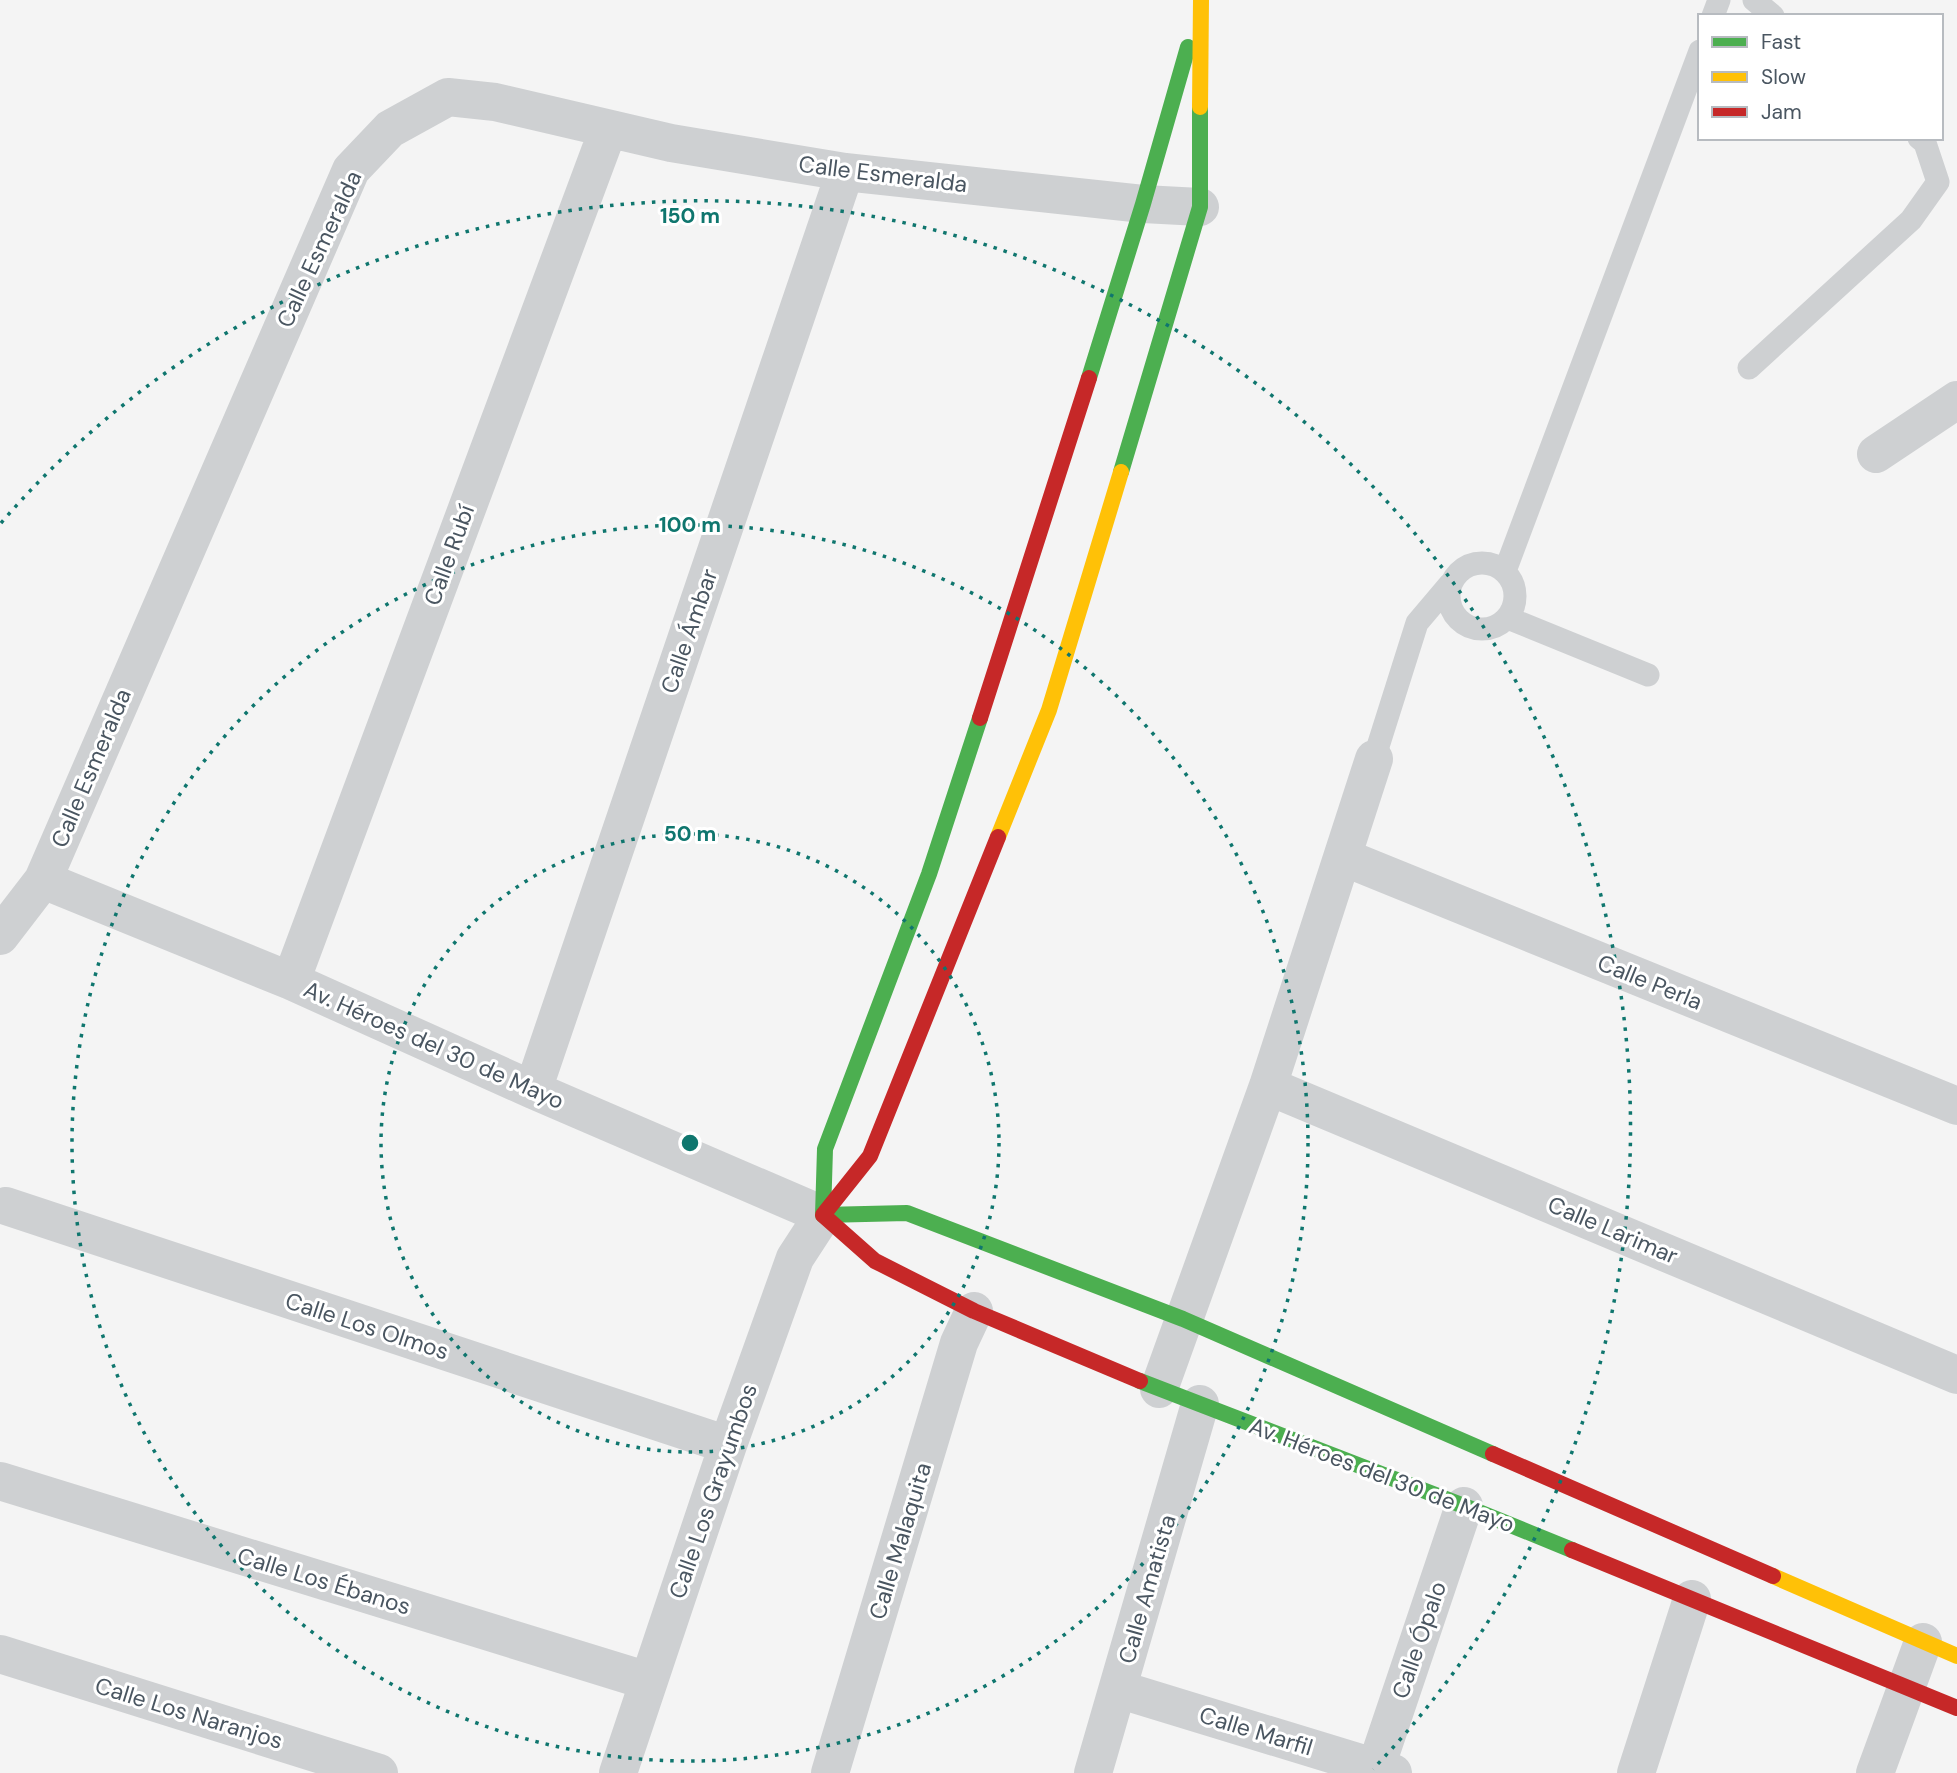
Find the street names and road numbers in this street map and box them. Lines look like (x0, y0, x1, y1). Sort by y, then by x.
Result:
street label: Calle Esmeralda (797, 149, 969, 199)
street label: Calle Esmeralda (270, 166, 368, 332)
street label: Calle Rubí (417, 500, 481, 609)
street label: Calle Ámbar (654, 565, 724, 697)
street label: Calle Esmeralda (44, 684, 138, 852)
street label: Calle Perla (1593, 947, 1707, 1017)
street label: Av. Héroes del 30 de Mayo (299, 974, 569, 1116)
street label: Calle Larimar (1543, 1189, 1683, 1271)
street label: Calle Los Olmos (282, 1285, 452, 1367)
street label: Calle Los Grayumbos (662, 1379, 764, 1603)
street label: Av. Héroes del 30 de Mayo (1245, 1411, 1519, 1539)
street label: Calle Malaquita (862, 1459, 938, 1623)
street label: Calle Amatista (1111, 1511, 1183, 1667)
street label: Calle Los Ébanos (234, 1540, 414, 1622)
street label: Calle Ópalo (1385, 1577, 1453, 1703)
street label: Calle Los Naranjos (91, 1670, 287, 1756)
street label: Calle Marfil (1196, 1700, 1316, 1762)

